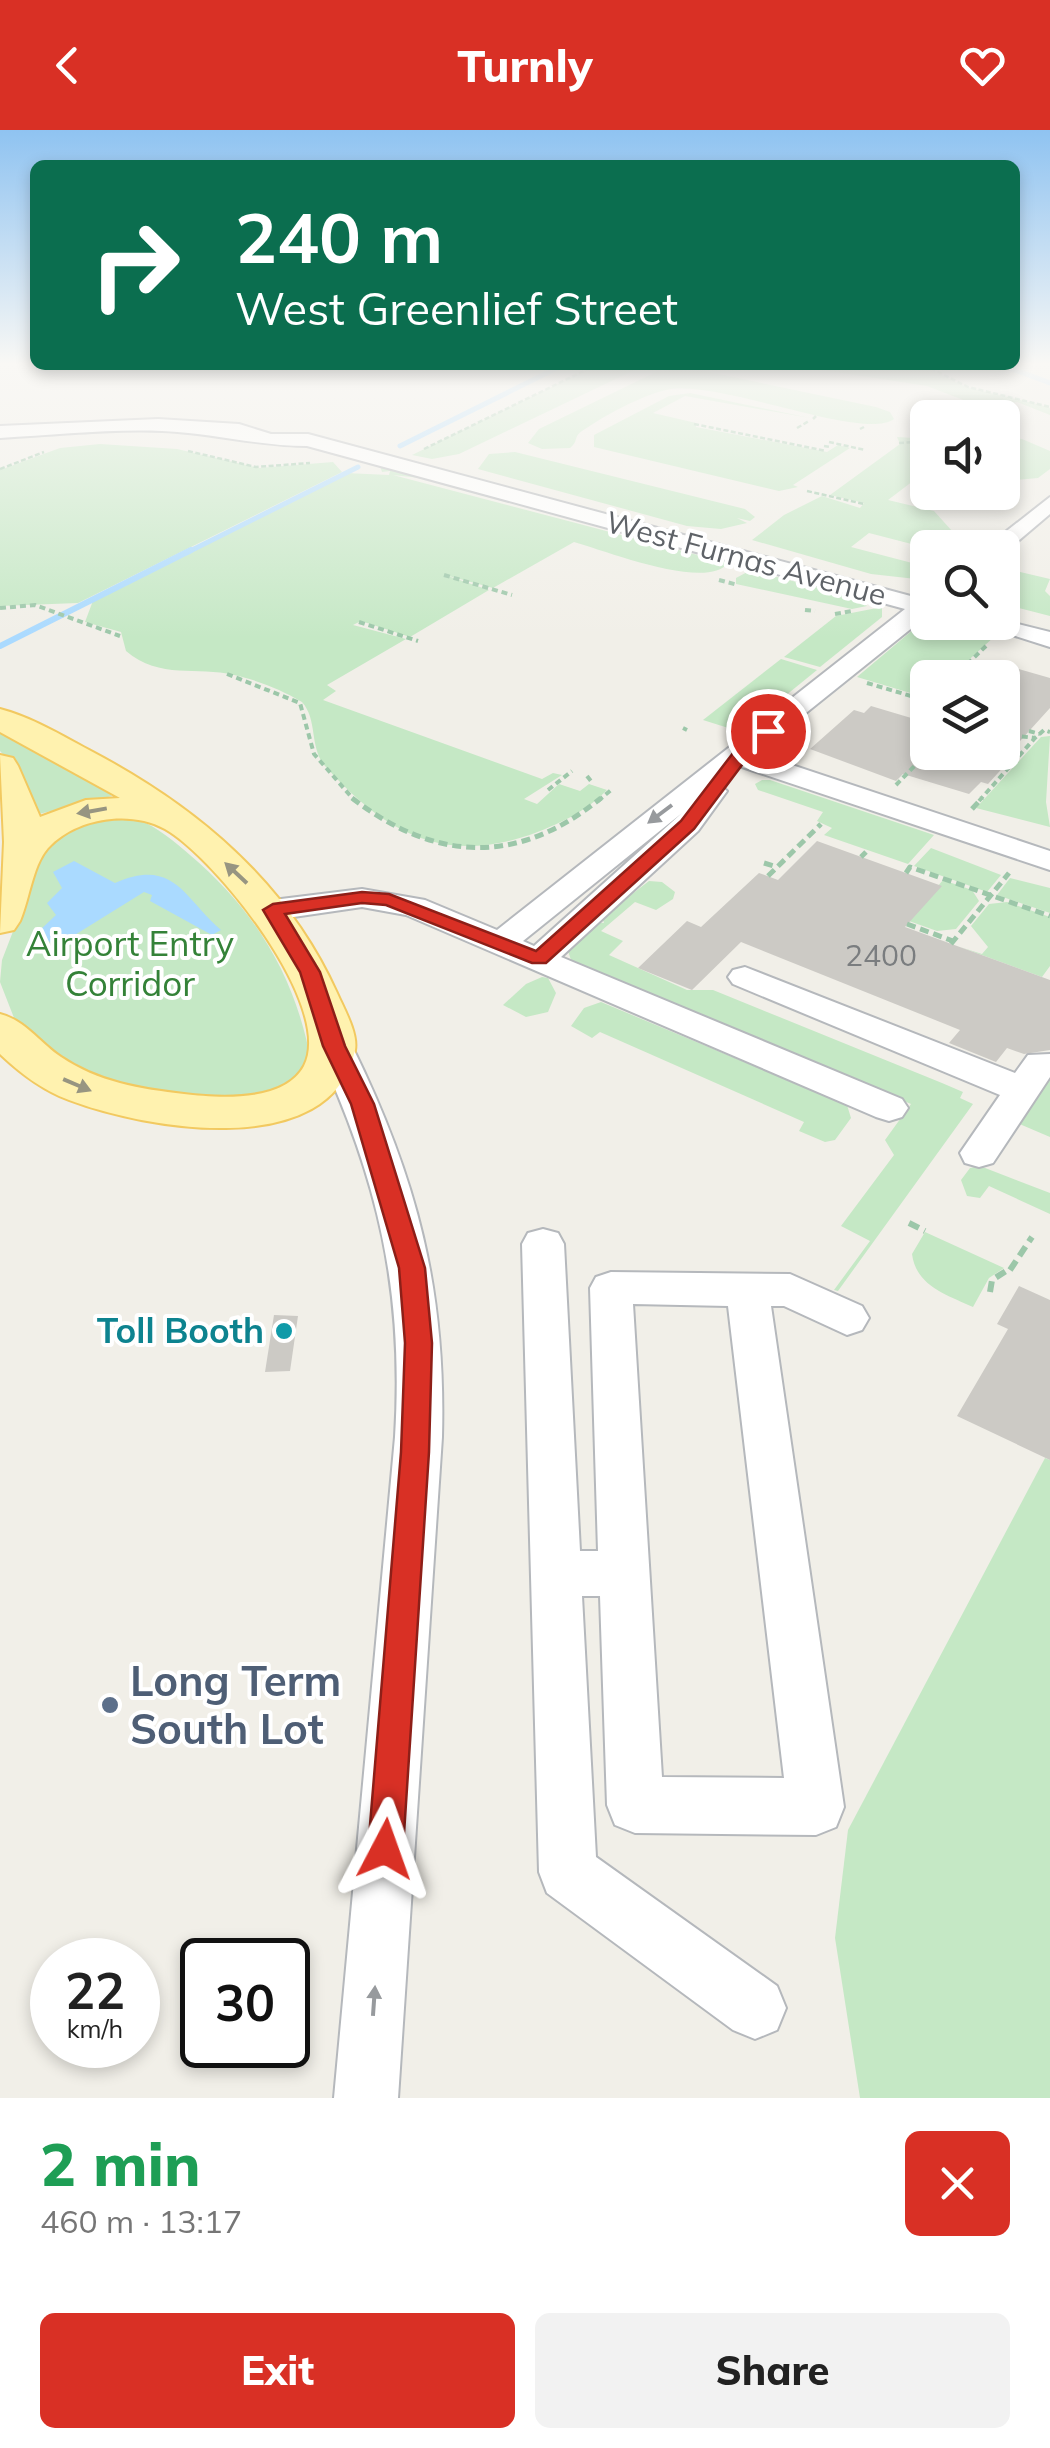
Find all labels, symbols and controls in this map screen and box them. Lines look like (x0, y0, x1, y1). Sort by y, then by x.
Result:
text: Turnly (457, 37, 593, 93)
icon: back (40, 38, 95, 93)
icon: heart (955, 38, 1010, 93)
text: 240 m (235, 193, 443, 281)
icon: right (70, 200, 200, 330)
text: West Greenlief Street (235, 280, 678, 336)
map controls (910, 400, 1020, 770)
button: sound (910, 400, 1020, 510)
street label: West Furnas Avenue (602, 502, 891, 614)
button: search (910, 530, 1020, 640)
button: layers (910, 660, 1020, 770)
pin (726, 689, 811, 774)
icon: arrive (741, 704, 796, 759)
one-way arrow (76, 803, 107, 819)
one-way arrow (647, 804, 673, 824)
one-way arrow (224, 862, 248, 885)
park label: Airport Entry Corridor (26, 921, 235, 1005)
house number: 2400 (845, 936, 917, 974)
one-way arrow (63, 1077, 92, 1093)
place label: Toll Booth (97, 1308, 264, 1352)
marker: Toll Booth (273, 1320, 295, 1342)
place label: Long Term South Lot (130, 1654, 341, 1755)
marker: Long Term South Lot (99, 1694, 121, 1716)
position arrow (333, 1797, 437, 1901)
speed limit sign: 30 (180, 1938, 310, 2068)
text: 22 (65, 1959, 125, 2022)
one-way arrow (366, 1984, 382, 2016)
text: km/h (67, 2013, 123, 2044)
text: 2 min (40, 2126, 201, 2201)
button: close (905, 2131, 1010, 2236)
text: 460 m · 13:17 (40, 2201, 242, 2241)
button: Exit (40, 2313, 515, 2428)
button: Share (535, 2313, 1010, 2428)

